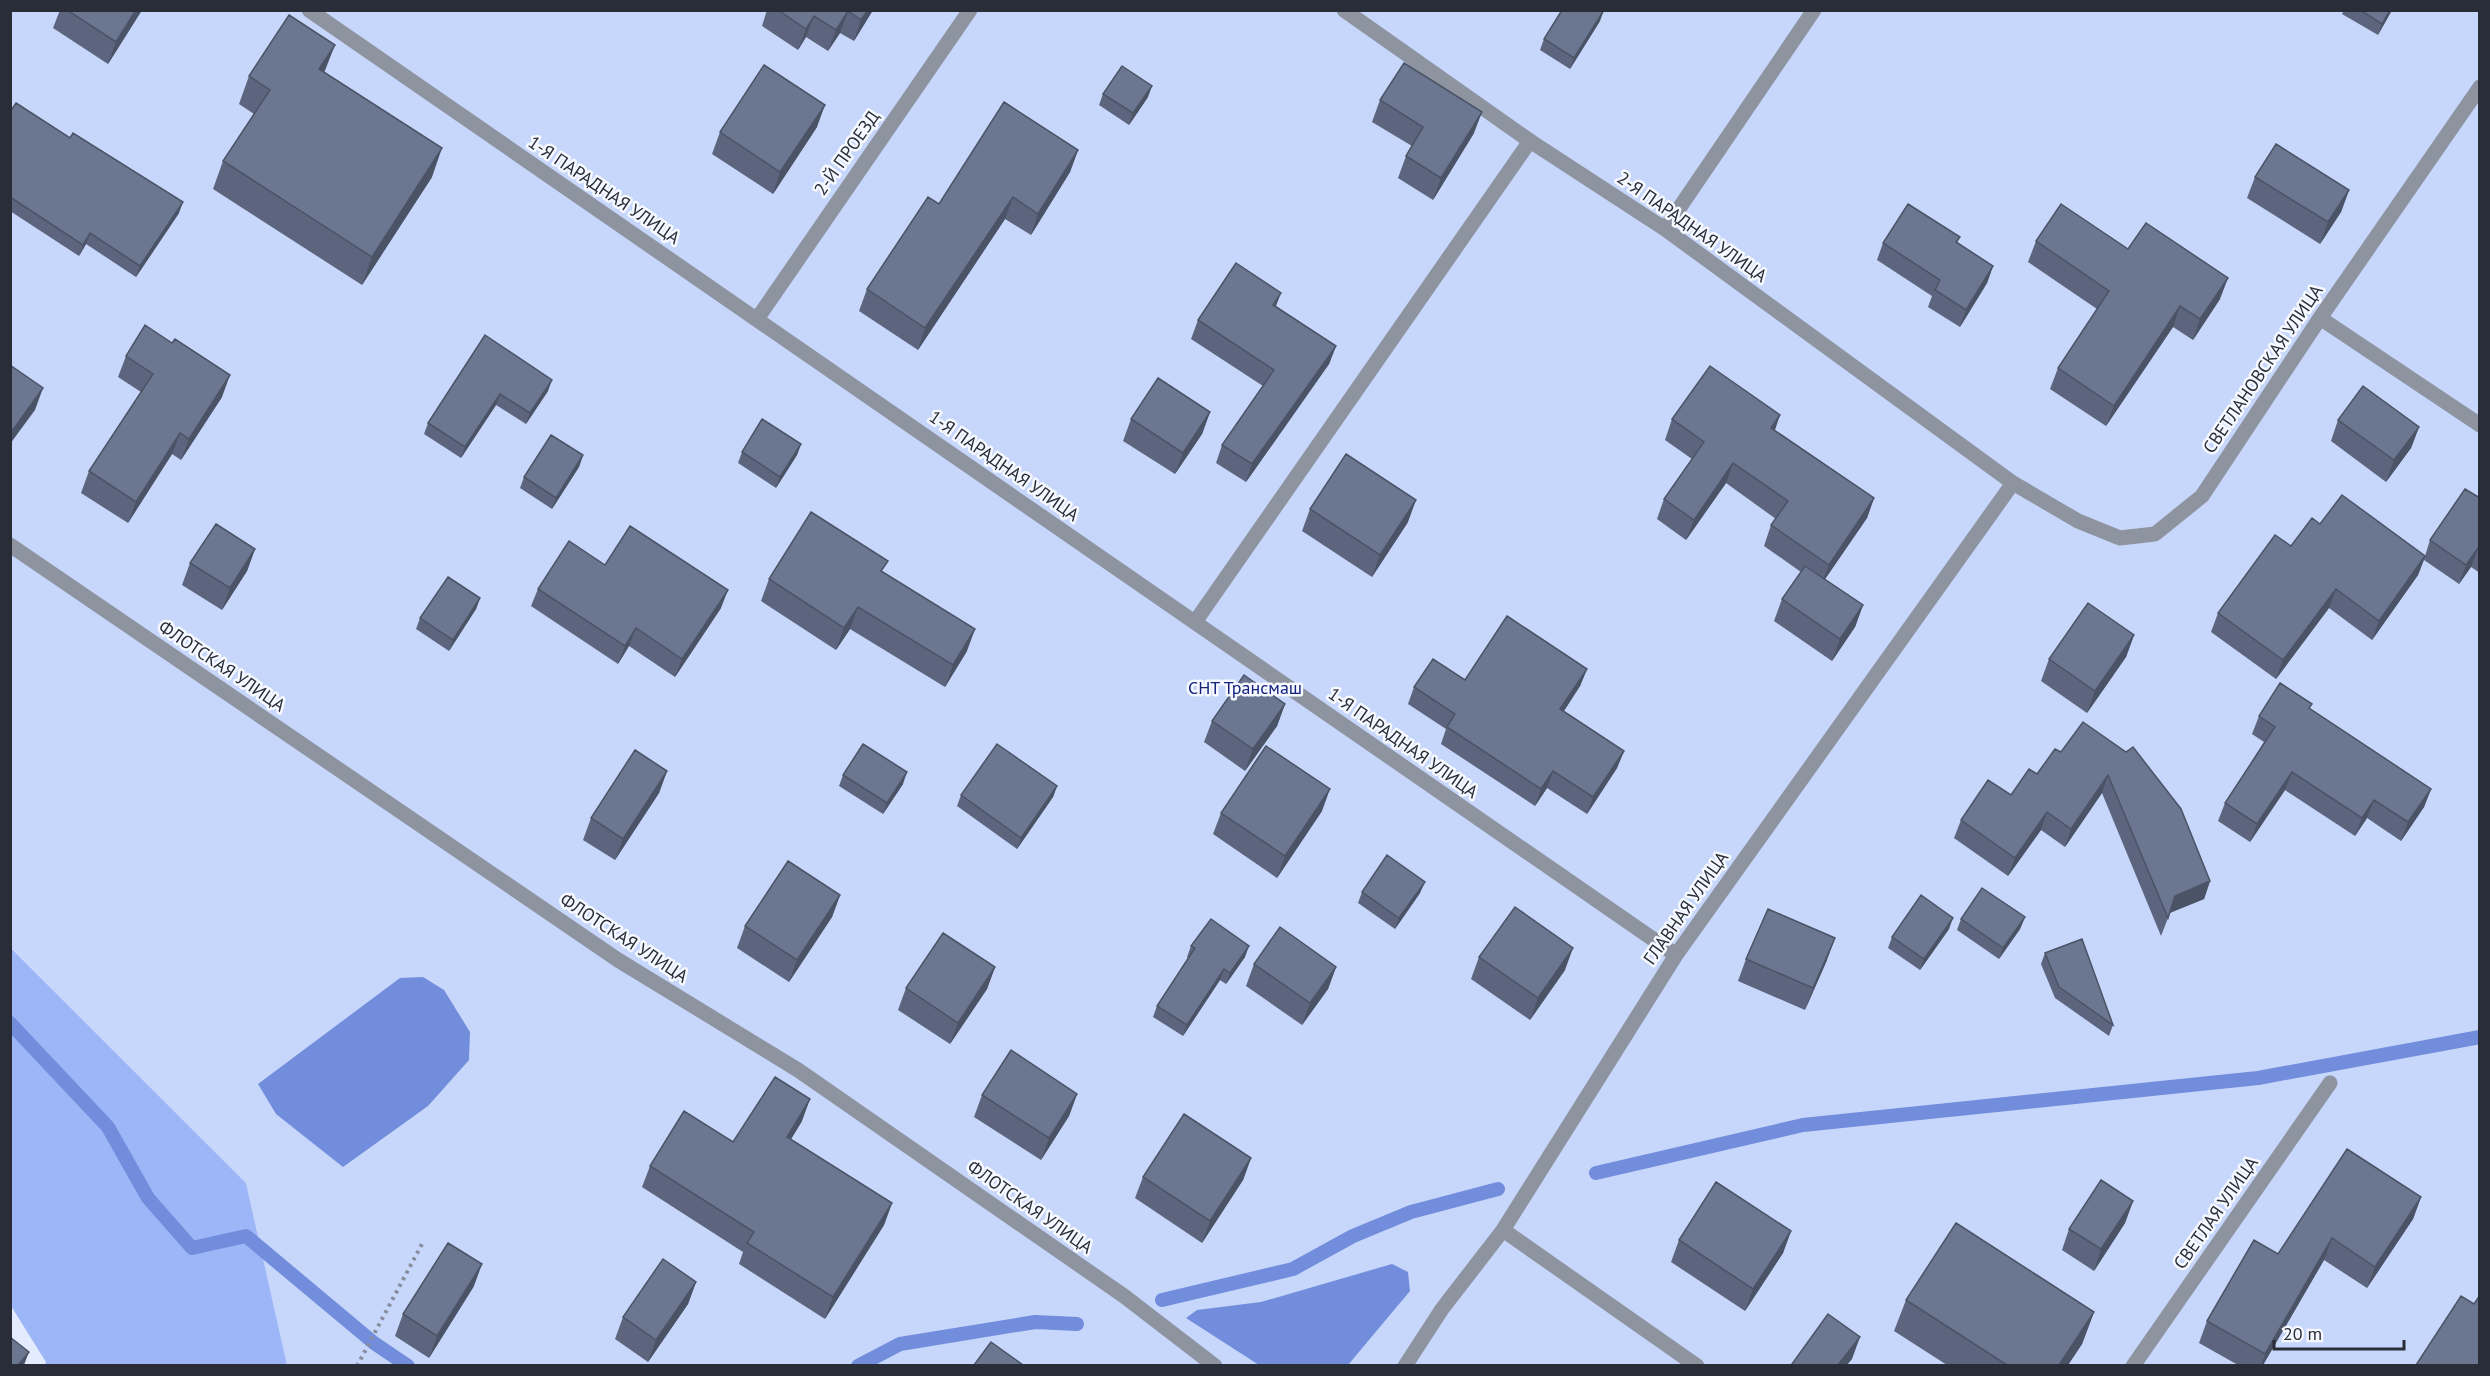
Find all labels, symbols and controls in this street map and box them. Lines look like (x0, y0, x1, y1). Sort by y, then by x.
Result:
street label: 2-Й ПРОЕЗД (809, 106, 884, 200)
street label: 1-Я ПАРАДНАЯ УЛИЦА (524, 130, 685, 249)
street label: 2-Я ПАРАДНАЯ УЛИЦА (1613, 166, 1772, 287)
street label: СВЕТЛАНОВСКАЯ УЛИЦА (2198, 280, 2328, 457)
street label: 1-Я ПАРАДНАЯ УЛИЦА (925, 405, 1084, 526)
street label: ФЛОТСКАЯ УЛИЦА (155, 615, 290, 717)
park label: СНТ Трансмаш (1188, 676, 1302, 699)
street label: 1-Я ПАРАДНАЯ УЛИЦА (1324, 682, 1483, 803)
street label: ГЛАВНАЯ УЛИЦА (1638, 846, 1733, 969)
street label: ФЛОТСКАЯ УЛИЦА (556, 888, 693, 988)
street label: СВЕТЛАЯ УЛИЦА (2168, 1152, 2263, 1273)
street label: ФЛОТСКАЯ УЛИЦА (963, 1155, 1098, 1259)
scale bar (2274, 1313, 2404, 1351)
text: 20 m (2283, 1322, 2322, 1345)

